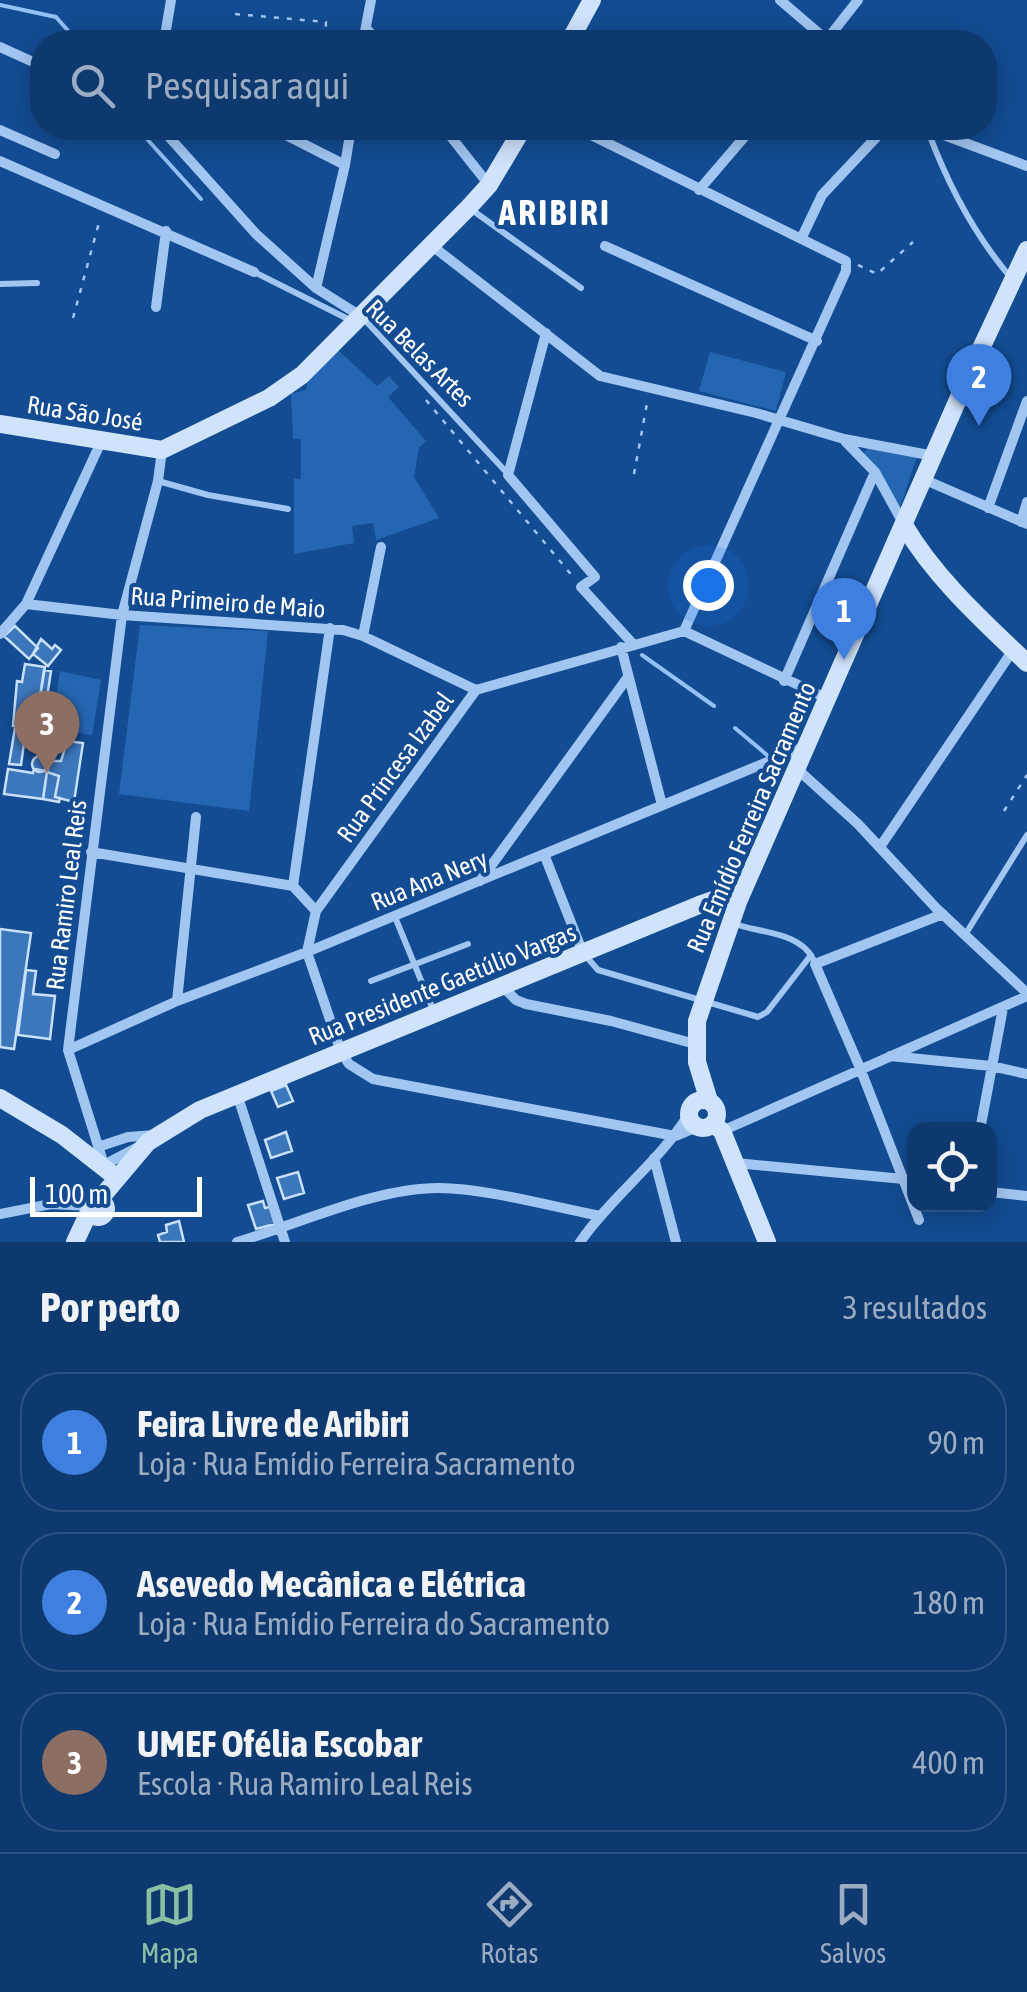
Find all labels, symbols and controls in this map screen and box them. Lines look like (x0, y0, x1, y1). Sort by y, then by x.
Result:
search box (30, 30, 997, 140)
icon: search (65, 58, 120, 113)
text: Pesquisar aqui (145, 64, 349, 107)
district label: ARIBIRI (497, 192, 612, 232)
street label: Rua Belas Artes (361, 294, 479, 412)
pin: 2 (946, 344, 1012, 426)
street label: Rua São José (25, 390, 145, 436)
your location (683, 560, 734, 611)
pin: 1 (812, 578, 876, 660)
street label: Rua Primeiro de Maio (130, 581, 326, 623)
street label: Rua Emídio Ferreira Sacramento (681, 677, 821, 957)
street label: Rua Princesa Izabel (331, 686, 459, 847)
pin: 3 (15, 690, 80, 773)
street label: Rua Ramiro Leal Reis (40, 798, 92, 992)
street label: Rua Ana Nery (367, 844, 491, 916)
street label: Rua Presidente Gaetúlio Vargas (304, 917, 580, 1050)
map controls (907, 1122, 997, 1212)
button: locate (907, 1122, 997, 1212)
scale bar (30, 1172, 202, 1216)
text: 100 m (45, 1178, 108, 1210)
text: Por perto (40, 1283, 180, 1331)
text: 3 resultados (843, 1289, 987, 1326)
text: Feira Livre de Aribiri (137, 1402, 409, 1445)
text: 1 (67, 1424, 82, 1461)
text: 90 m (927, 1424, 985, 1461)
text: Loja · Rua Emídio Ferreira Sacramento (137, 1445, 575, 1482)
text: Asevedo Mecânica e Elétrica (137, 1562, 526, 1605)
text: 2 (67, 1584, 82, 1621)
text: 180 m (912, 1584, 985, 1621)
text: Loja · Rua Emídio Ferreira do Sacramento (137, 1605, 610, 1642)
text: UMEF Ofélia Escobar (137, 1722, 422, 1765)
text: 3 (67, 1744, 82, 1781)
text: 400 m (912, 1744, 985, 1781)
text: Escola · Rua Ramiro Leal Reis (137, 1765, 473, 1802)
tab: Mapa (141, 1877, 199, 1969)
tab: Rotas (480, 1877, 538, 1969)
tab: Salvos (820, 1877, 886, 1969)

